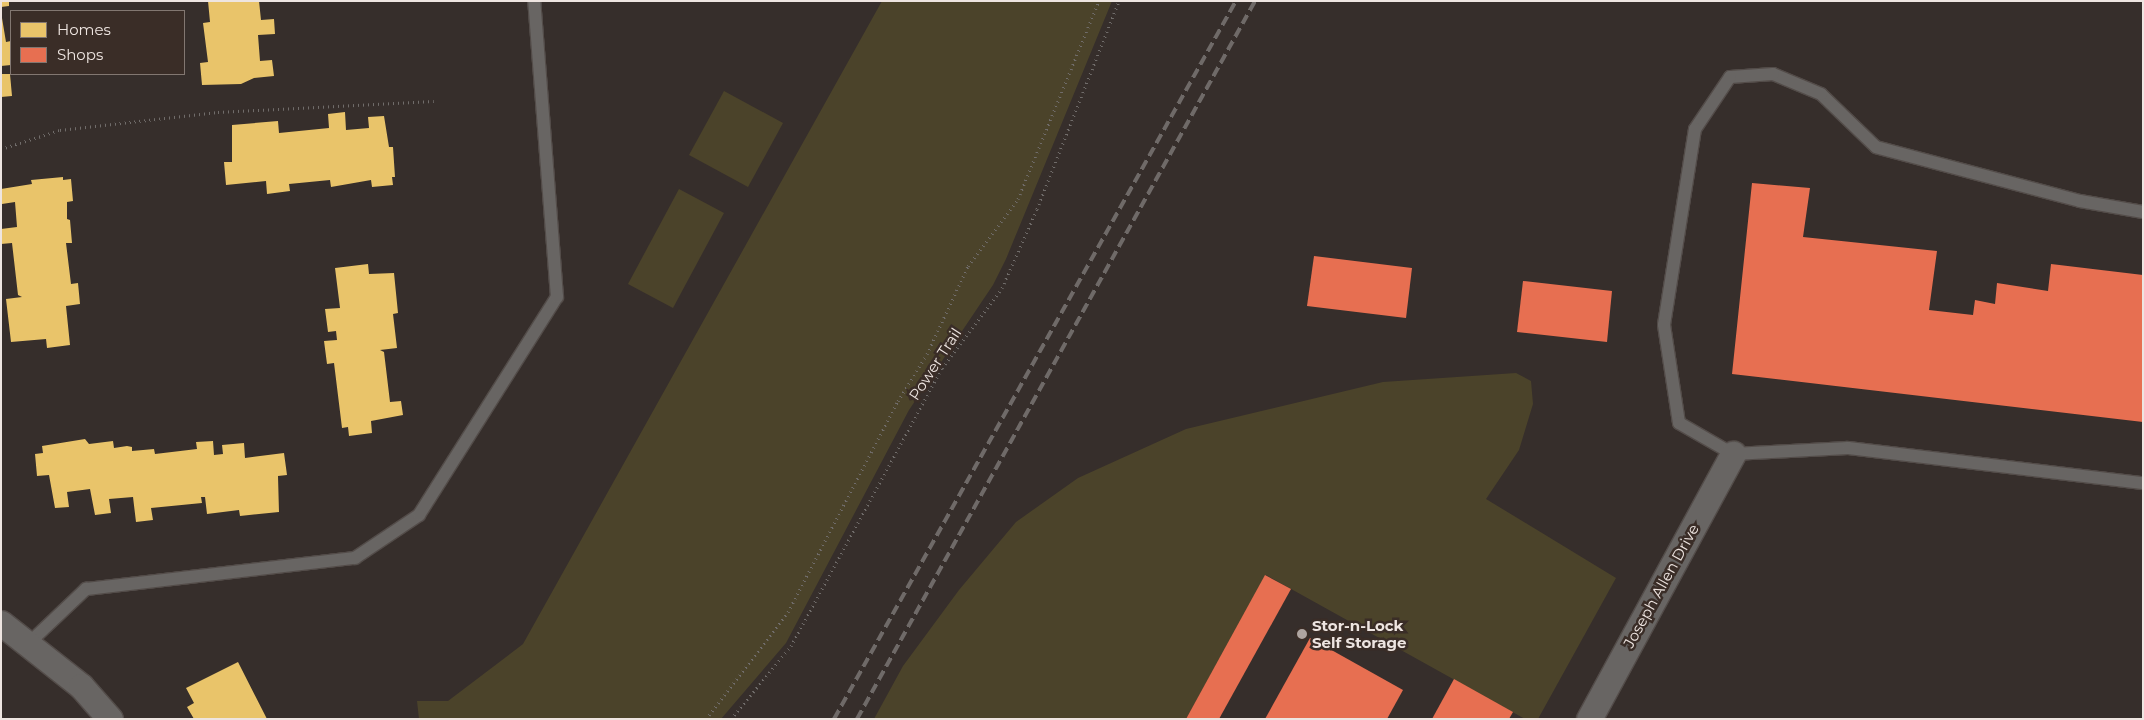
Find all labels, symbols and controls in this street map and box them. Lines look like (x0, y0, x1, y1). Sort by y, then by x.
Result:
legend (10, 10, 185, 75)
text: Homes (57, 20, 111, 39)
text: Shops (57, 45, 103, 64)
street label: Power Trail (905, 325, 965, 403)
street label: Joseph Allen Drive (1619, 521, 1703, 651)
place label: Stor-n-Lock Self Storage (1312, 616, 1406, 651)
marker: Stor-n-Lock Self Storage (1296, 628, 1308, 640)

